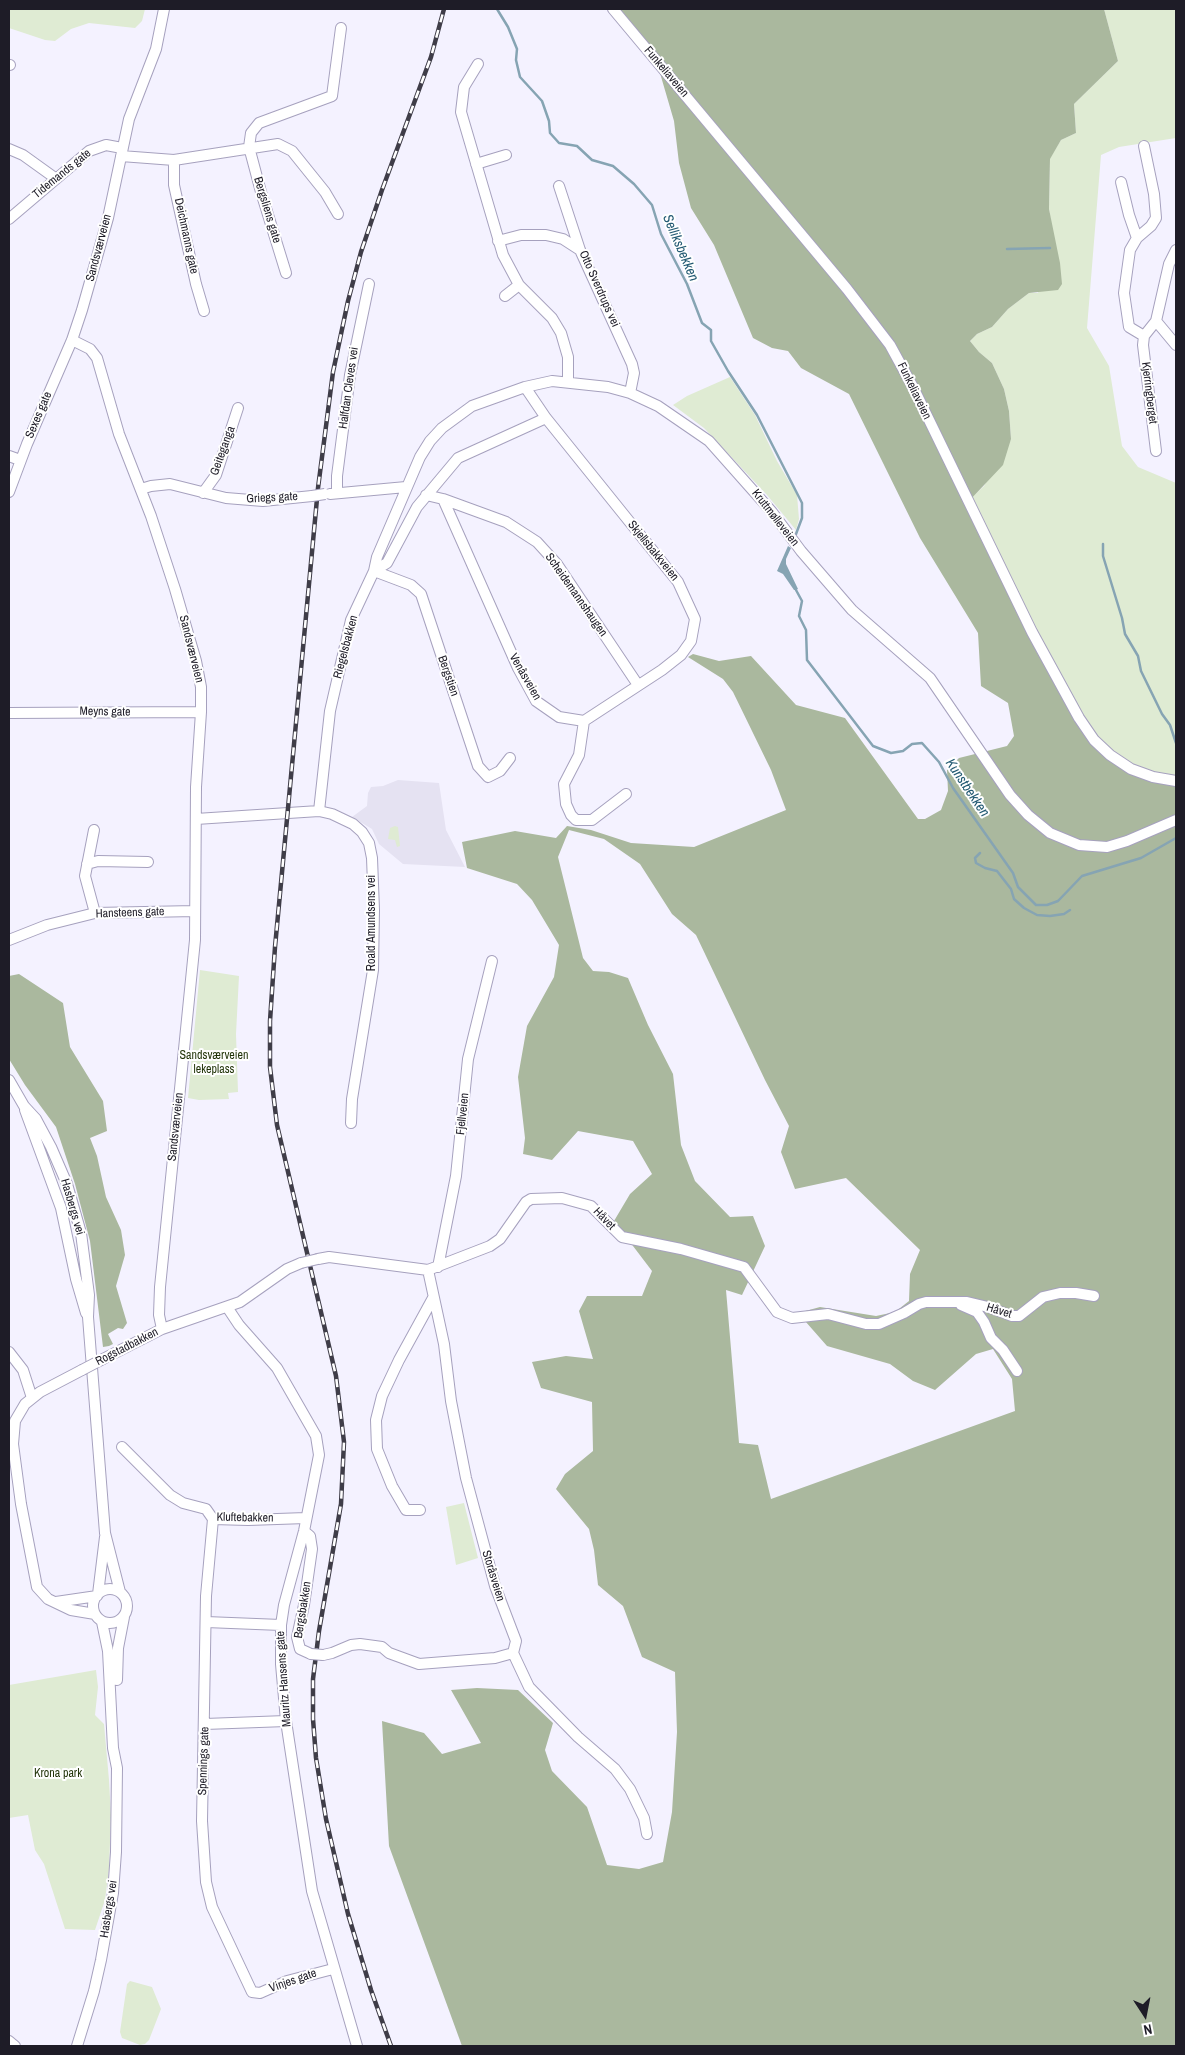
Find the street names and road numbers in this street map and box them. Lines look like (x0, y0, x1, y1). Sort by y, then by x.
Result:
street label: Funkeliaveien (641, 44, 691, 100)
street label: Tidemands gate (30, 146, 94, 202)
street label: Bergsliens gate (250, 175, 284, 245)
street label: Deichmanns gate (171, 197, 201, 275)
street label: Sandsværveien (83, 213, 115, 283)
street label: Otto Sverdrups vei (576, 249, 622, 329)
street label: Halfdan Cleves vei (336, 346, 362, 430)
street label: Funkeliaveien (894, 360, 934, 422)
street label: Kjerringberget (1138, 361, 1160, 425)
street label: Sexes gate (23, 390, 55, 440)
street label: Geiteganga (207, 424, 239, 478)
street label: Kruttmølleveien (748, 487, 802, 549)
street label: Griegs gate (246, 489, 298, 507)
street label: Skjellsbakkveien (624, 518, 682, 584)
street label: Scheidemannshaugen (542, 551, 610, 639)
street label: Sandsværveien (176, 614, 206, 684)
street label: Riegelsbakken (331, 614, 361, 680)
street label: Venåsveien (506, 651, 544, 703)
street label: Bergstien (434, 654, 462, 698)
street label: Meyns gate (79, 704, 131, 720)
street label: Roald Amundsens vei (365, 875, 379, 971)
street label: Hansteens gate (95, 905, 165, 921)
street label: Sandsværveien (165, 1092, 187, 1162)
street label: Fjellveien (454, 1092, 472, 1136)
street label: Hasbergs vei (57, 1177, 87, 1237)
street label: Håvet (590, 1205, 618, 1233)
street label: Håvet (985, 1300, 1013, 1322)
street label: Rogstadbakken (93, 1325, 161, 1369)
street label: Kluftebakken (216, 1510, 274, 1526)
street label: Storåsveien (478, 1549, 508, 1603)
street label: Bergsbakken (291, 1581, 315, 1639)
street label: Mauritz Hansens gate (273, 1630, 295, 1728)
street label: Spennings gate (196, 1726, 212, 1796)
street label: Hasbergs vei (97, 1879, 121, 1939)
street label: Vinjes gate (267, 1966, 319, 1996)

